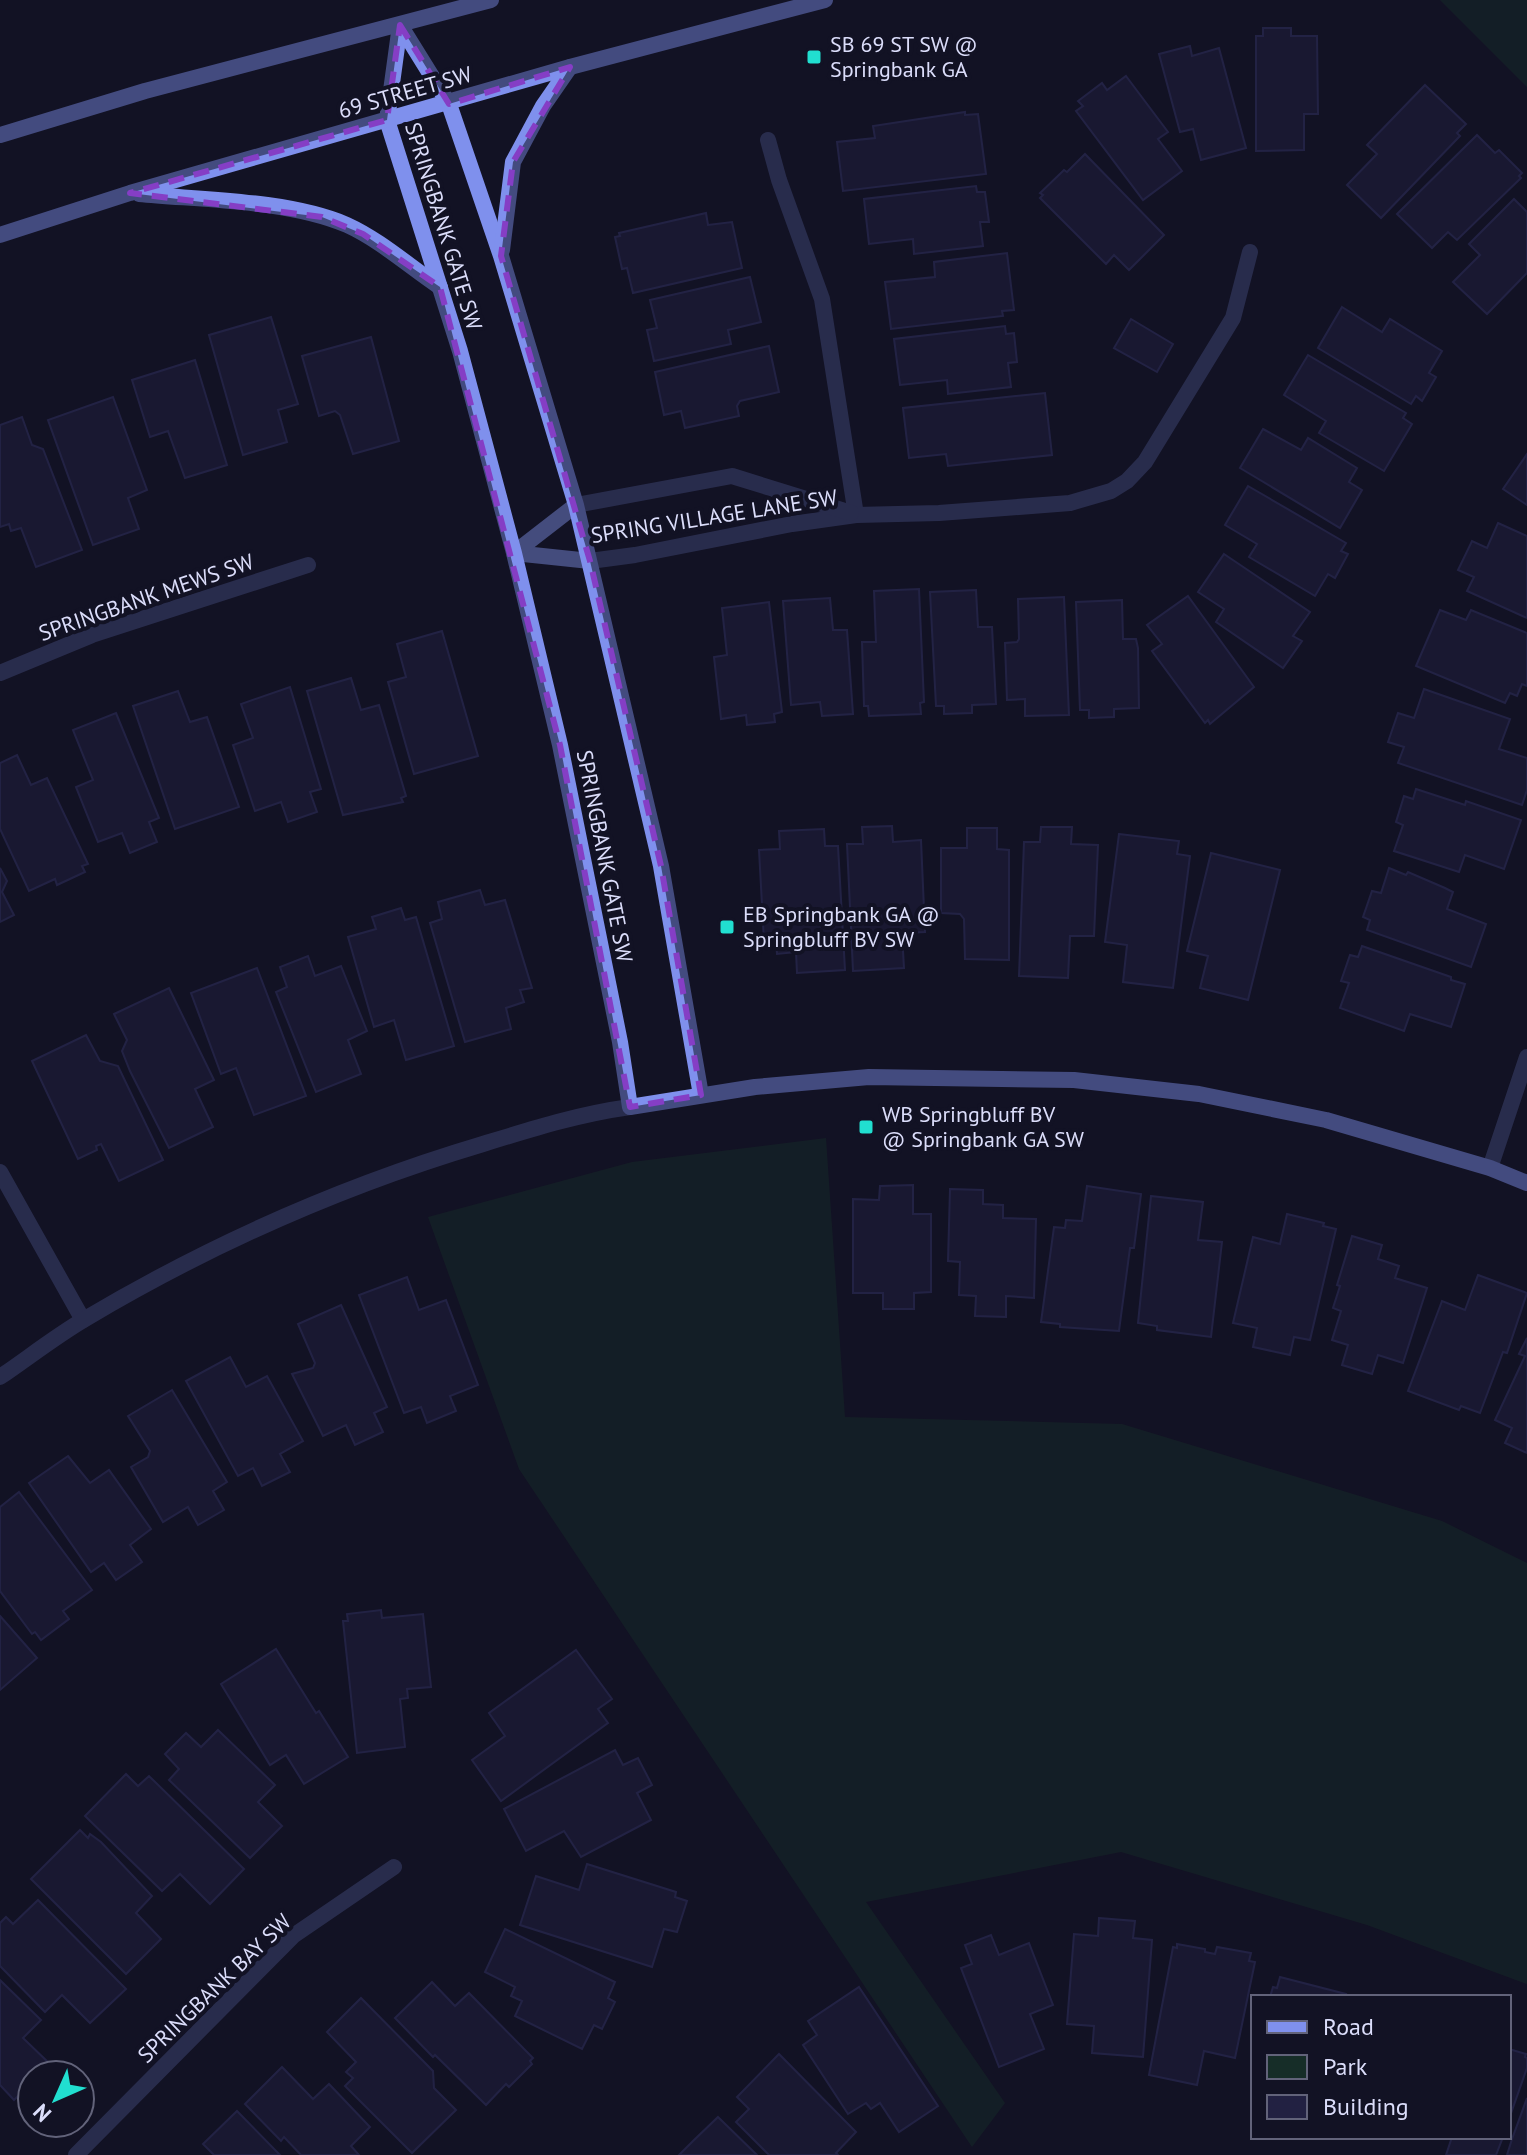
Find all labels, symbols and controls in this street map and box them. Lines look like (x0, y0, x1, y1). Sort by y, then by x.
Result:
place label: SB 69 ST SW @ Springbank GA (830, 30, 978, 83)
marker: SB 69 ST SW @ Springbank GA (805, 48, 823, 66)
street label: 69 STREET SW (335, 59, 476, 124)
street label: SPRINGBANK GATE SW (399, 119, 489, 334)
street label: SPRING VILLAGE LANE SW (589, 483, 840, 549)
street label: SPRINGBANK MEWS SW (35, 547, 258, 647)
street label: SPRINGBANK GATE SW (571, 748, 639, 965)
place label: EB Springbank GA @ Springbluff BV SW (743, 900, 940, 953)
marker: EB Springbank GA @ Springbluff BV SW (718, 918, 736, 936)
place label: WB Springbluff BV @ Springbank GA SW (882, 1100, 1085, 1153)
marker: WB Springbluff BV @ Springbank GA SW (857, 1118, 875, 1136)
street label: SPRINGBANK BAY SW (131, 1907, 297, 2068)
legend (1251, 1995, 1511, 2139)
text: Road (1323, 2011, 1374, 2042)
text: Park (1323, 2051, 1368, 2082)
north arrow (16, 2059, 96, 2139)
text: Building (1323, 2091, 1409, 2122)
text: N (27, 2098, 57, 2128)

